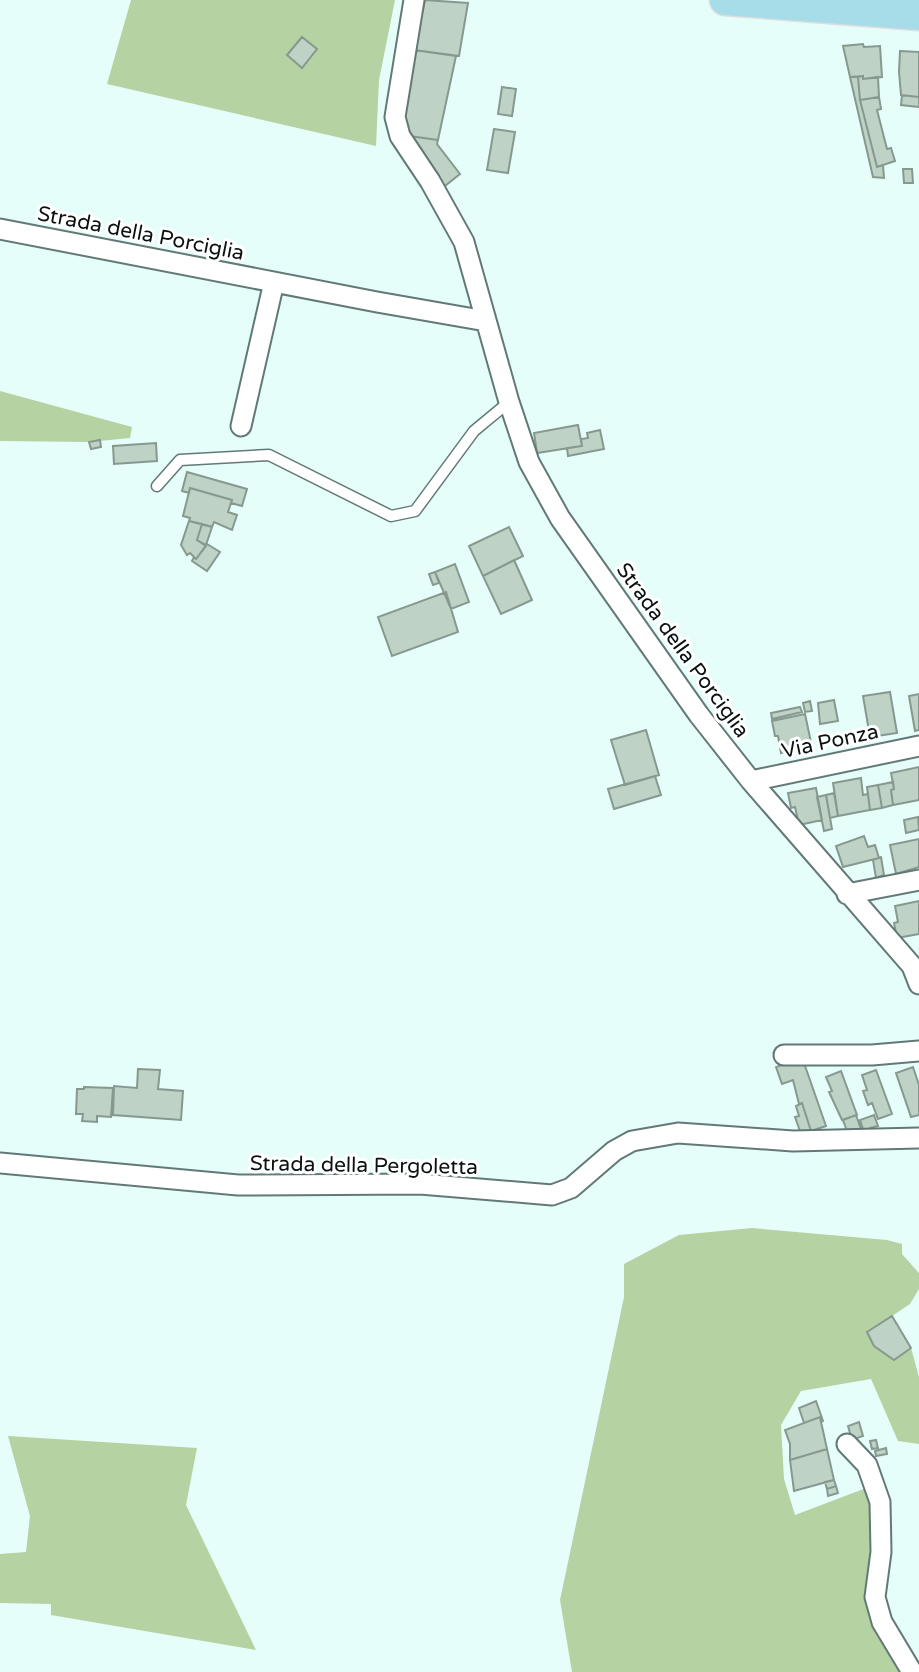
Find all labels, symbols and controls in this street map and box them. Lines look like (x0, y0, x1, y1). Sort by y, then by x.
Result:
street label: Strada della Porciglia (35, 201, 246, 266)
street label: Strada della Porciglia (611, 558, 754, 743)
street label: Via Ponza (779, 719, 881, 764)
street label: Strada della Pergoletta (250, 1151, 478, 1180)

